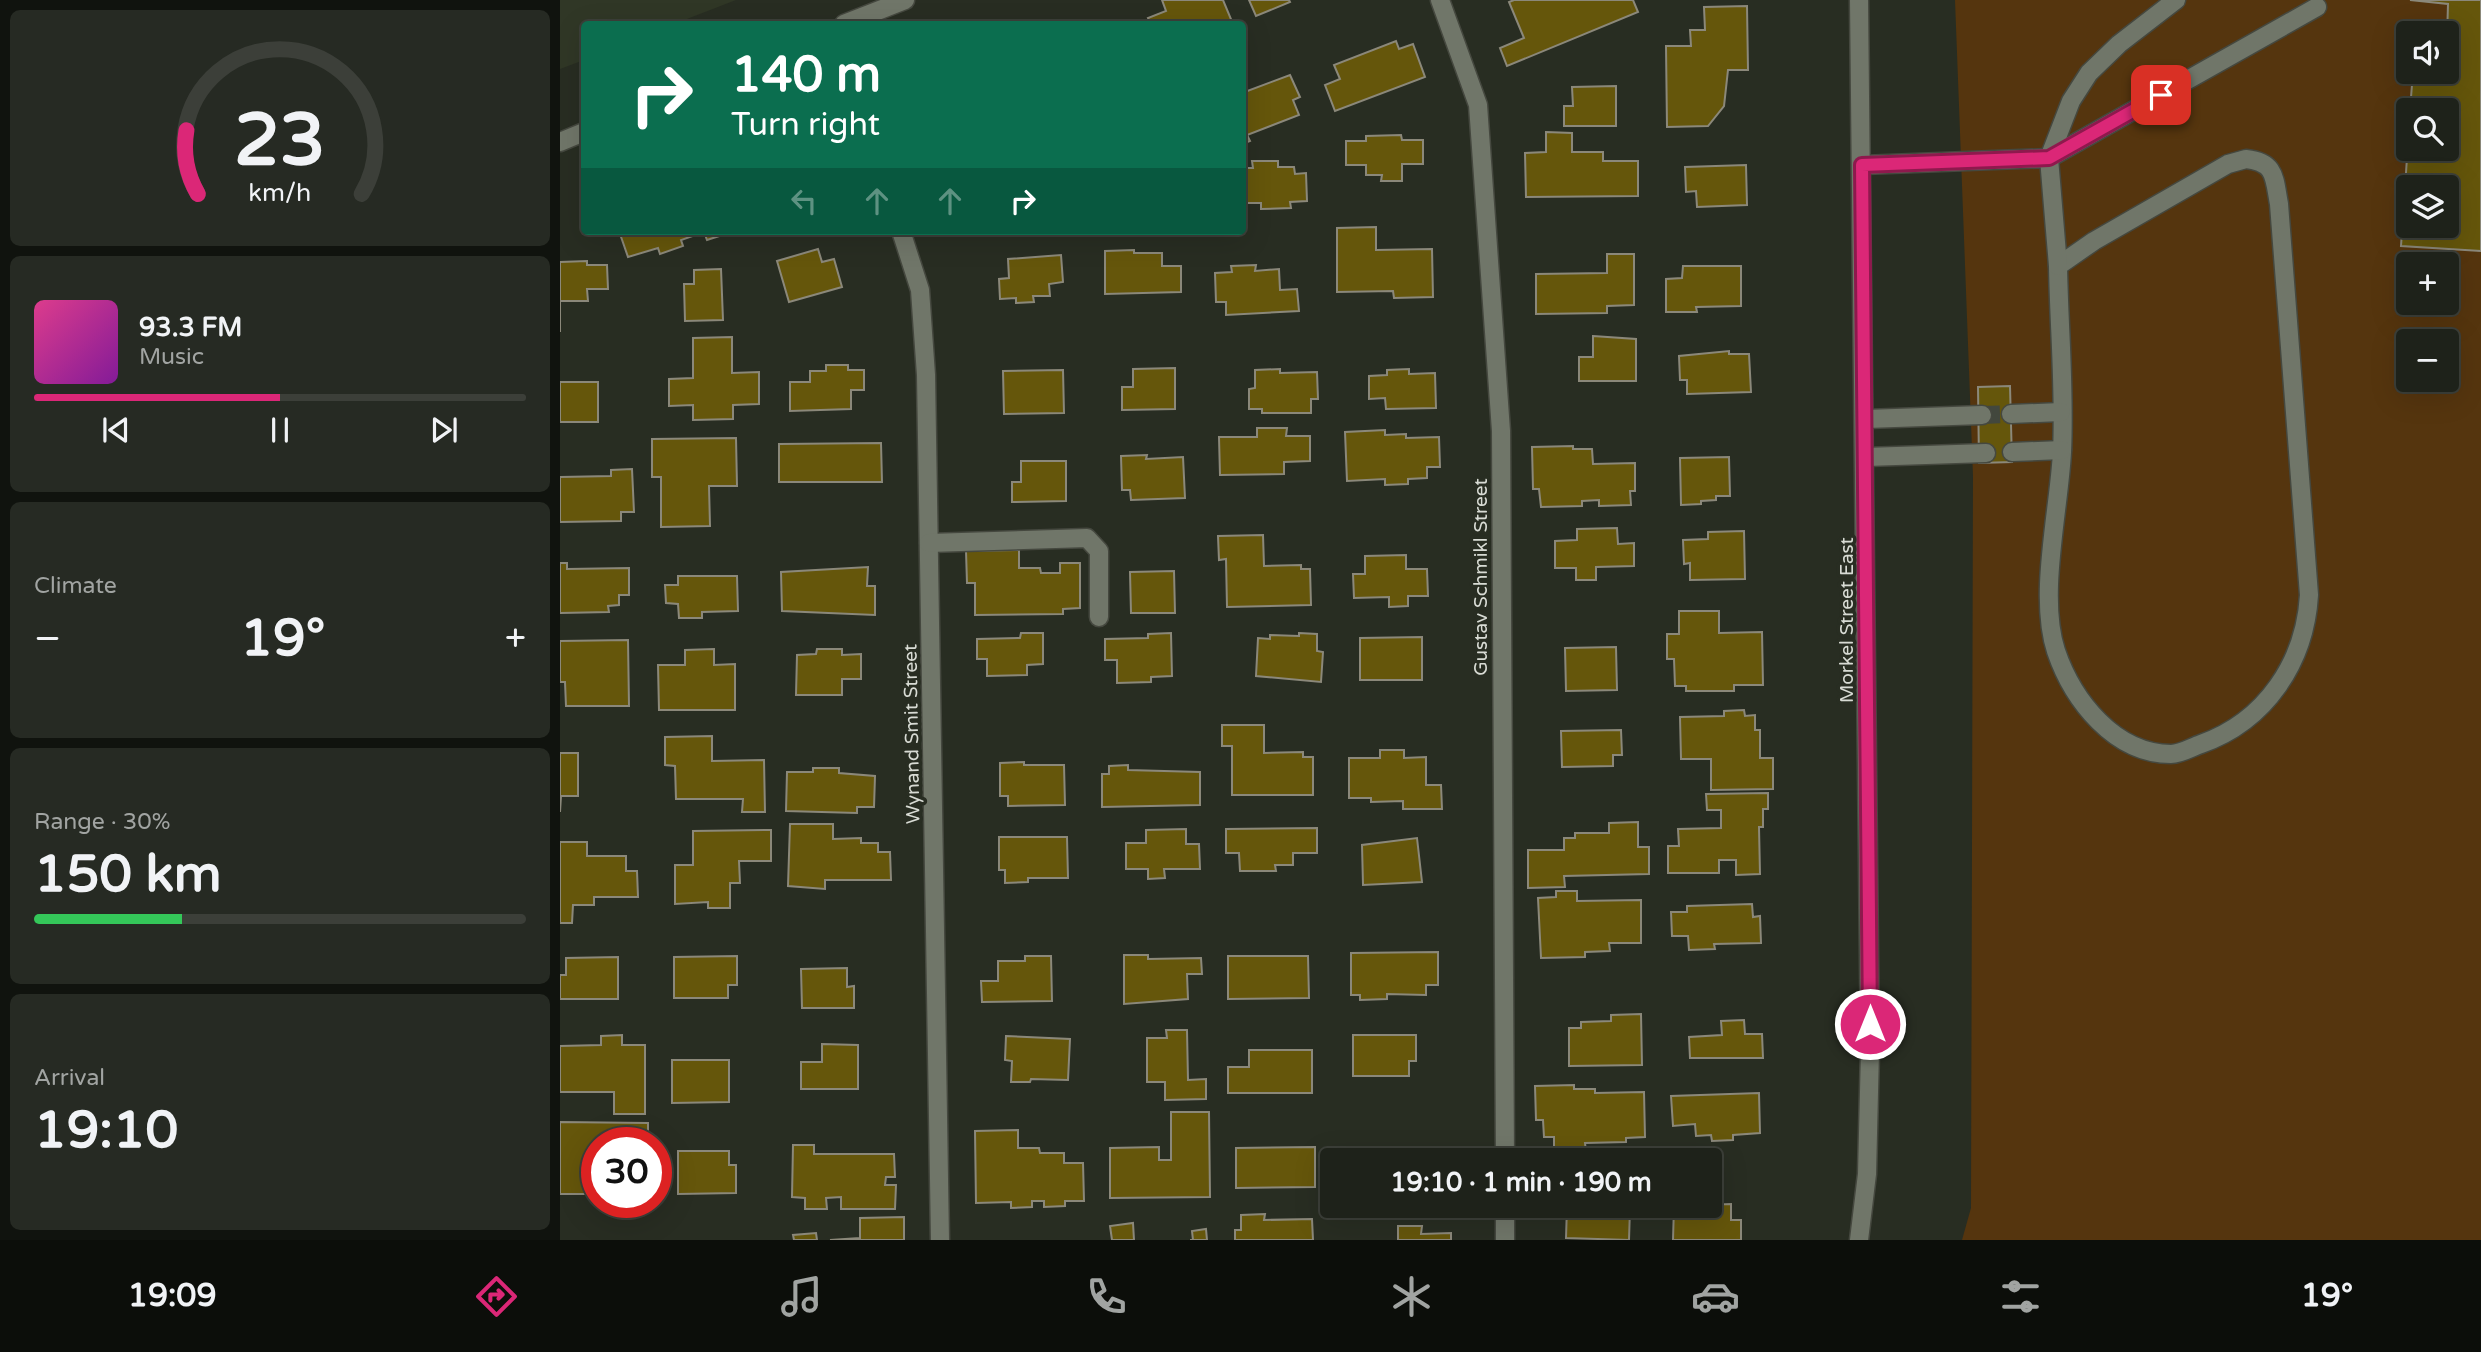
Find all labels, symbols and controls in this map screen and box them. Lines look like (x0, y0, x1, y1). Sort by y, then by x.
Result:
map controls (2396, 21, 2459, 392)
button: sound (2396, 21, 2459, 84)
text: 140 m (731, 46, 881, 105)
icon: right (616, 49, 707, 140)
pin (2131, 65, 2191, 125)
icon: arrive (2142, 76, 2180, 114)
text: 23 (234, 97, 326, 185)
button: search (2396, 98, 2459, 161)
text: Turn right (731, 106, 880, 144)
button: layers (2396, 175, 2459, 238)
text: km/h (249, 178, 311, 208)
icon: left (785, 182, 823, 220)
icon: ahead (858, 182, 896, 220)
icon: ahead (931, 182, 969, 220)
icon: right (1004, 182, 1042, 220)
button: + (2396, 252, 2459, 315)
text: 93.3 FM (139, 312, 242, 343)
button: − (2396, 329, 2459, 392)
text: Music (139, 343, 204, 371)
icon: previous (97, 411, 135, 449)
icon: pause (261, 411, 299, 449)
icon: next (425, 411, 463, 449)
street label: Gustav Schmikl Street (1470, 478, 1492, 676)
street label: Morkel Street East (1836, 537, 1858, 703)
text: Climate (34, 572, 117, 600)
text: 19° (240, 607, 325, 670)
text: − (34, 616, 61, 662)
text: + (505, 616, 526, 662)
street label: Wynand Smit Street (899, 644, 925, 824)
text: Range · 30% (34, 808, 170, 836)
text: 150 km (34, 843, 222, 906)
position arrow (1833, 987, 1907, 1061)
text: Arrival (34, 1064, 105, 1092)
text: 19:10 (34, 1099, 178, 1162)
speed limit sign: 30 (581, 1127, 672, 1218)
text: 19:10 · 1 min · 190 m (1390, 1167, 1652, 1198)
icon: directions (472, 1272, 521, 1321)
icon: music (777, 1272, 826, 1321)
icon: phone (1082, 1272, 1131, 1321)
icon: climate (1387, 1272, 1436, 1321)
icon: car (1691, 1272, 1740, 1321)
icon: filters (1996, 1272, 2045, 1321)
text: 19:09 (128, 1277, 217, 1315)
text: 19° (2301, 1277, 2353, 1315)

